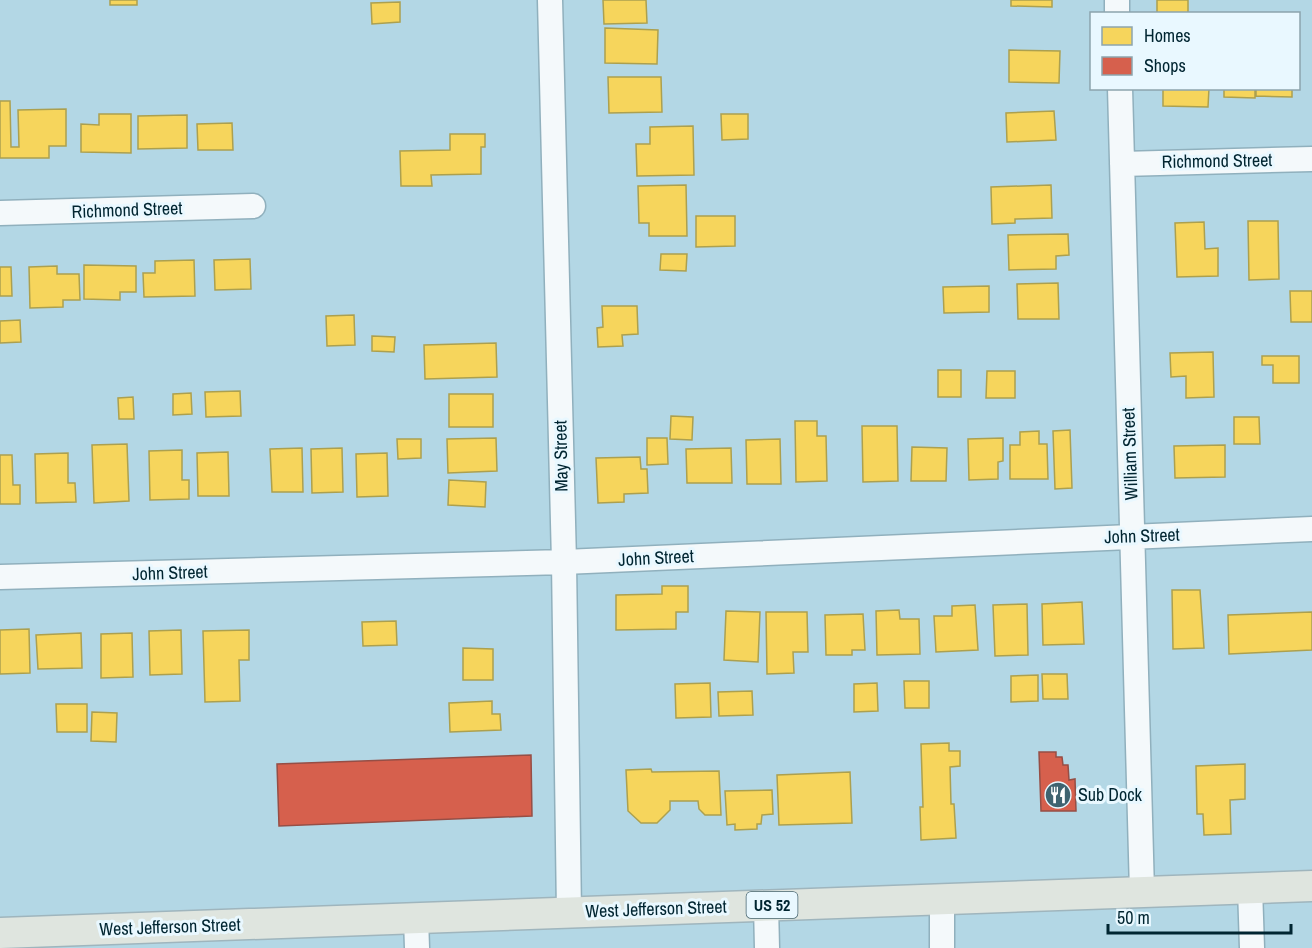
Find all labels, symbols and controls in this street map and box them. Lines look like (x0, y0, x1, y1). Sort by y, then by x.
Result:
legend (1090, 12, 1300, 90)
text: Homes (1144, 23, 1191, 48)
text: Shops (1144, 53, 1186, 78)
street label: Richmond Street (1161, 147, 1273, 174)
street label: Richmond Street (71, 195, 183, 224)
street label: William Street (1115, 407, 1144, 501)
street label: May Street (547, 420, 574, 492)
street label: John Street (1104, 522, 1180, 549)
street label: John Street (618, 543, 694, 572)
street label: John Street (132, 559, 208, 586)
restaurant icon: Sub Dock (1043, 780, 1073, 810)
place label: Sub Dock (1078, 782, 1143, 807)
road number: US 52 (746, 892, 798, 918)
street label: West Jefferson Street (585, 894, 727, 923)
scale bar (1108, 897, 1291, 935)
text: 50 m (1117, 905, 1150, 930)
street label: West Jefferson Street (99, 912, 241, 941)

